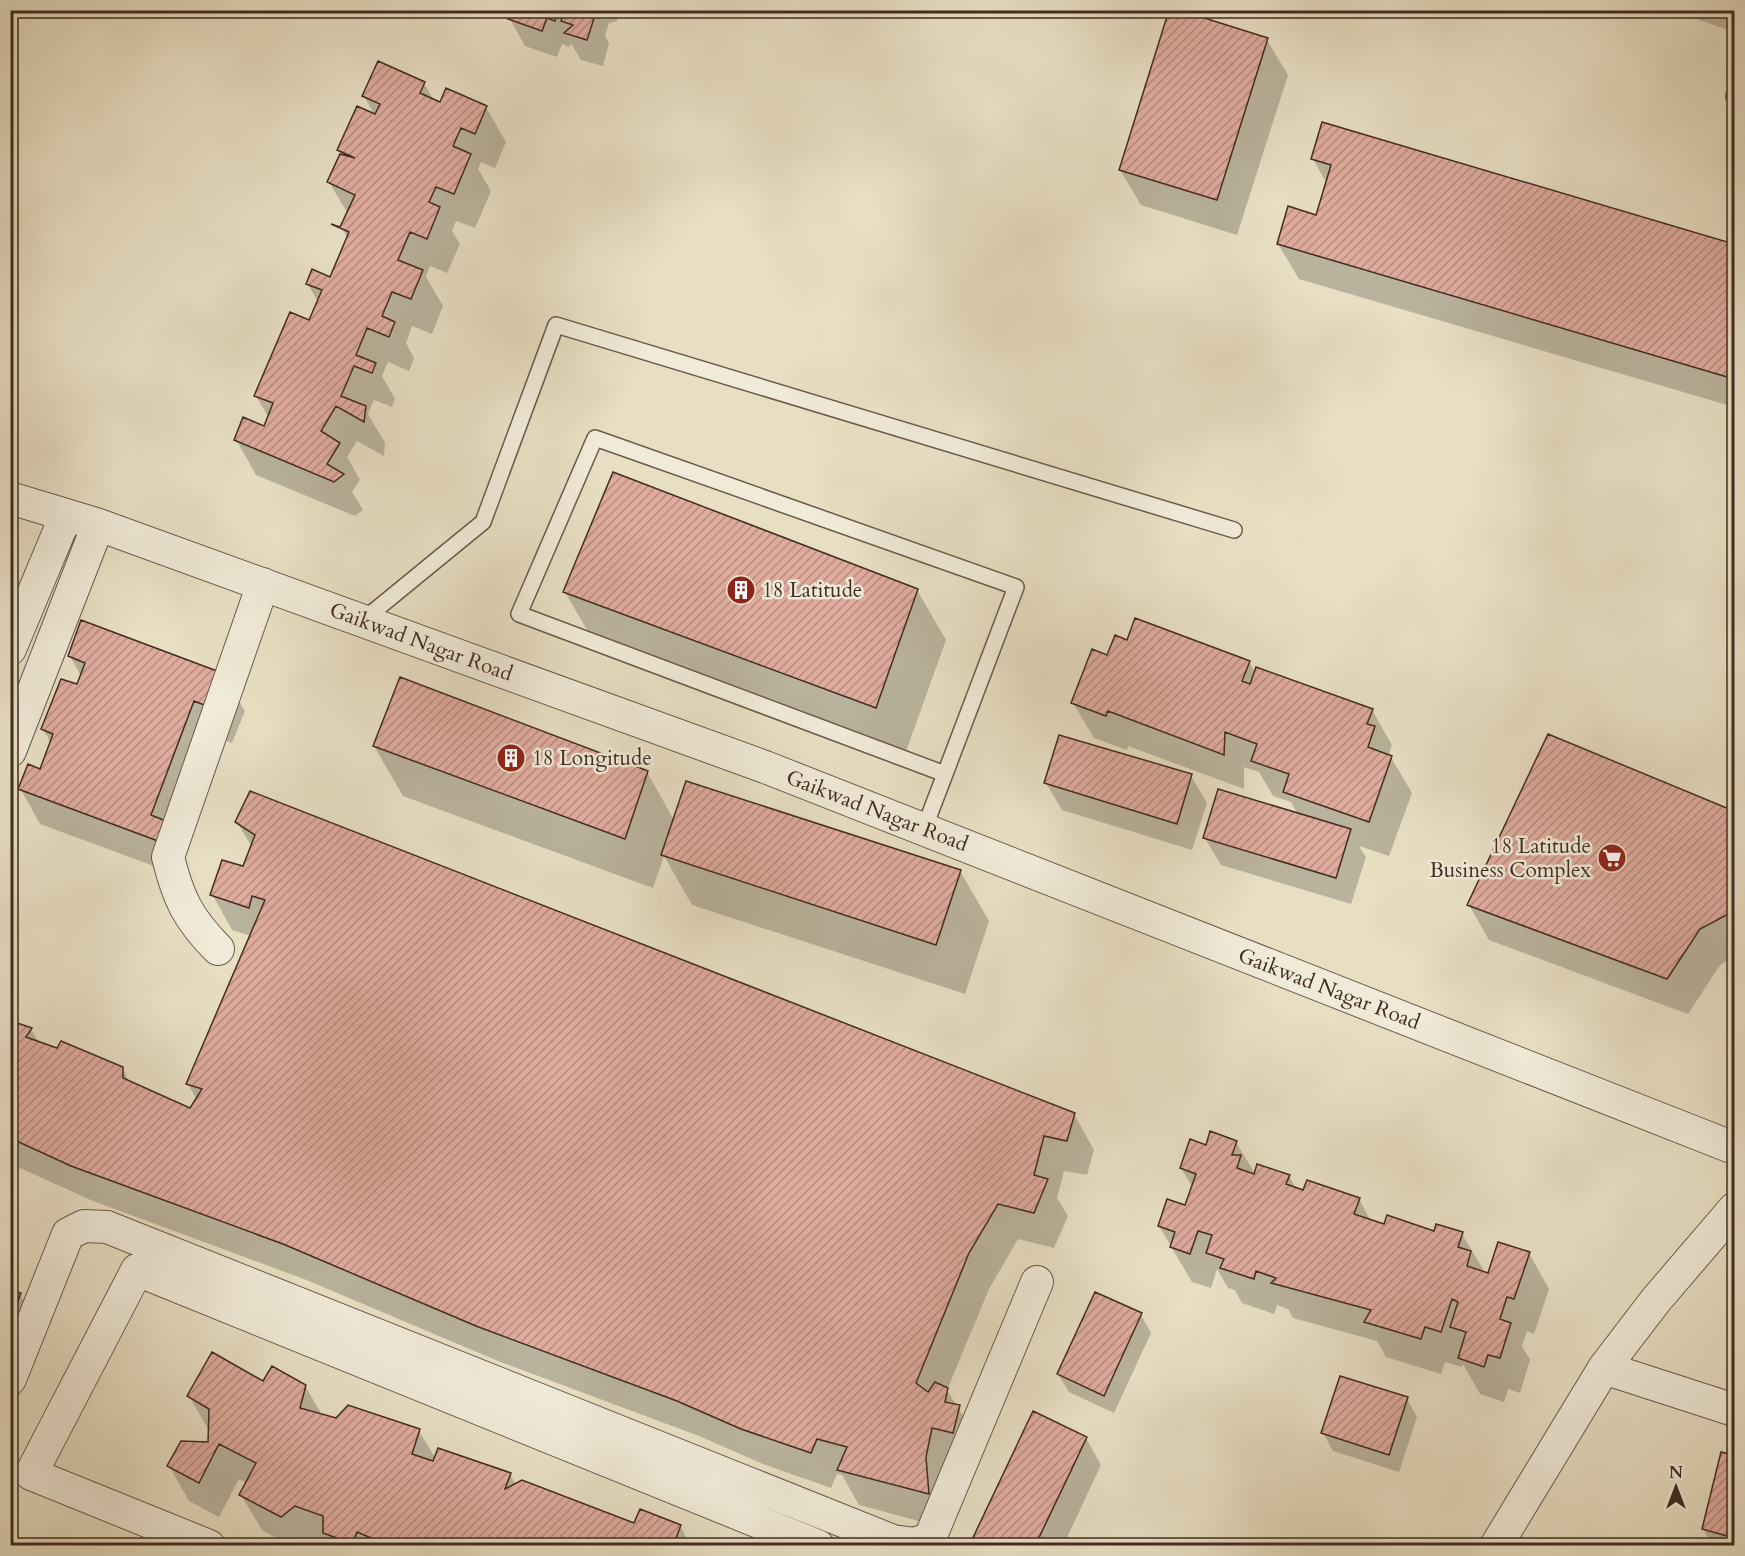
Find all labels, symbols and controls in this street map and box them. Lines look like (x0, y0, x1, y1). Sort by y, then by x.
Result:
building icon: 18 Latitude (725, 574, 757, 606)
place label: 18 Latitude (762, 576, 862, 605)
street label: Gaikwad Nagar Road (325, 595, 517, 689)
building icon: 18 Longitude (495, 742, 527, 774)
place label: 18 Longitude (532, 744, 652, 773)
street label: Gaikwad Nagar Road (782, 763, 972, 859)
place label: 18 Latitude Business Complex (1429, 832, 1592, 885)
supermarket icon: 18 Latitude Business Complex (1596, 842, 1628, 874)
street label: Gaikwad Nagar Road (1234, 941, 1424, 1037)
north arrow (1646, 1457, 1706, 1517)
text: N (1669, 1462, 1683, 1484)

